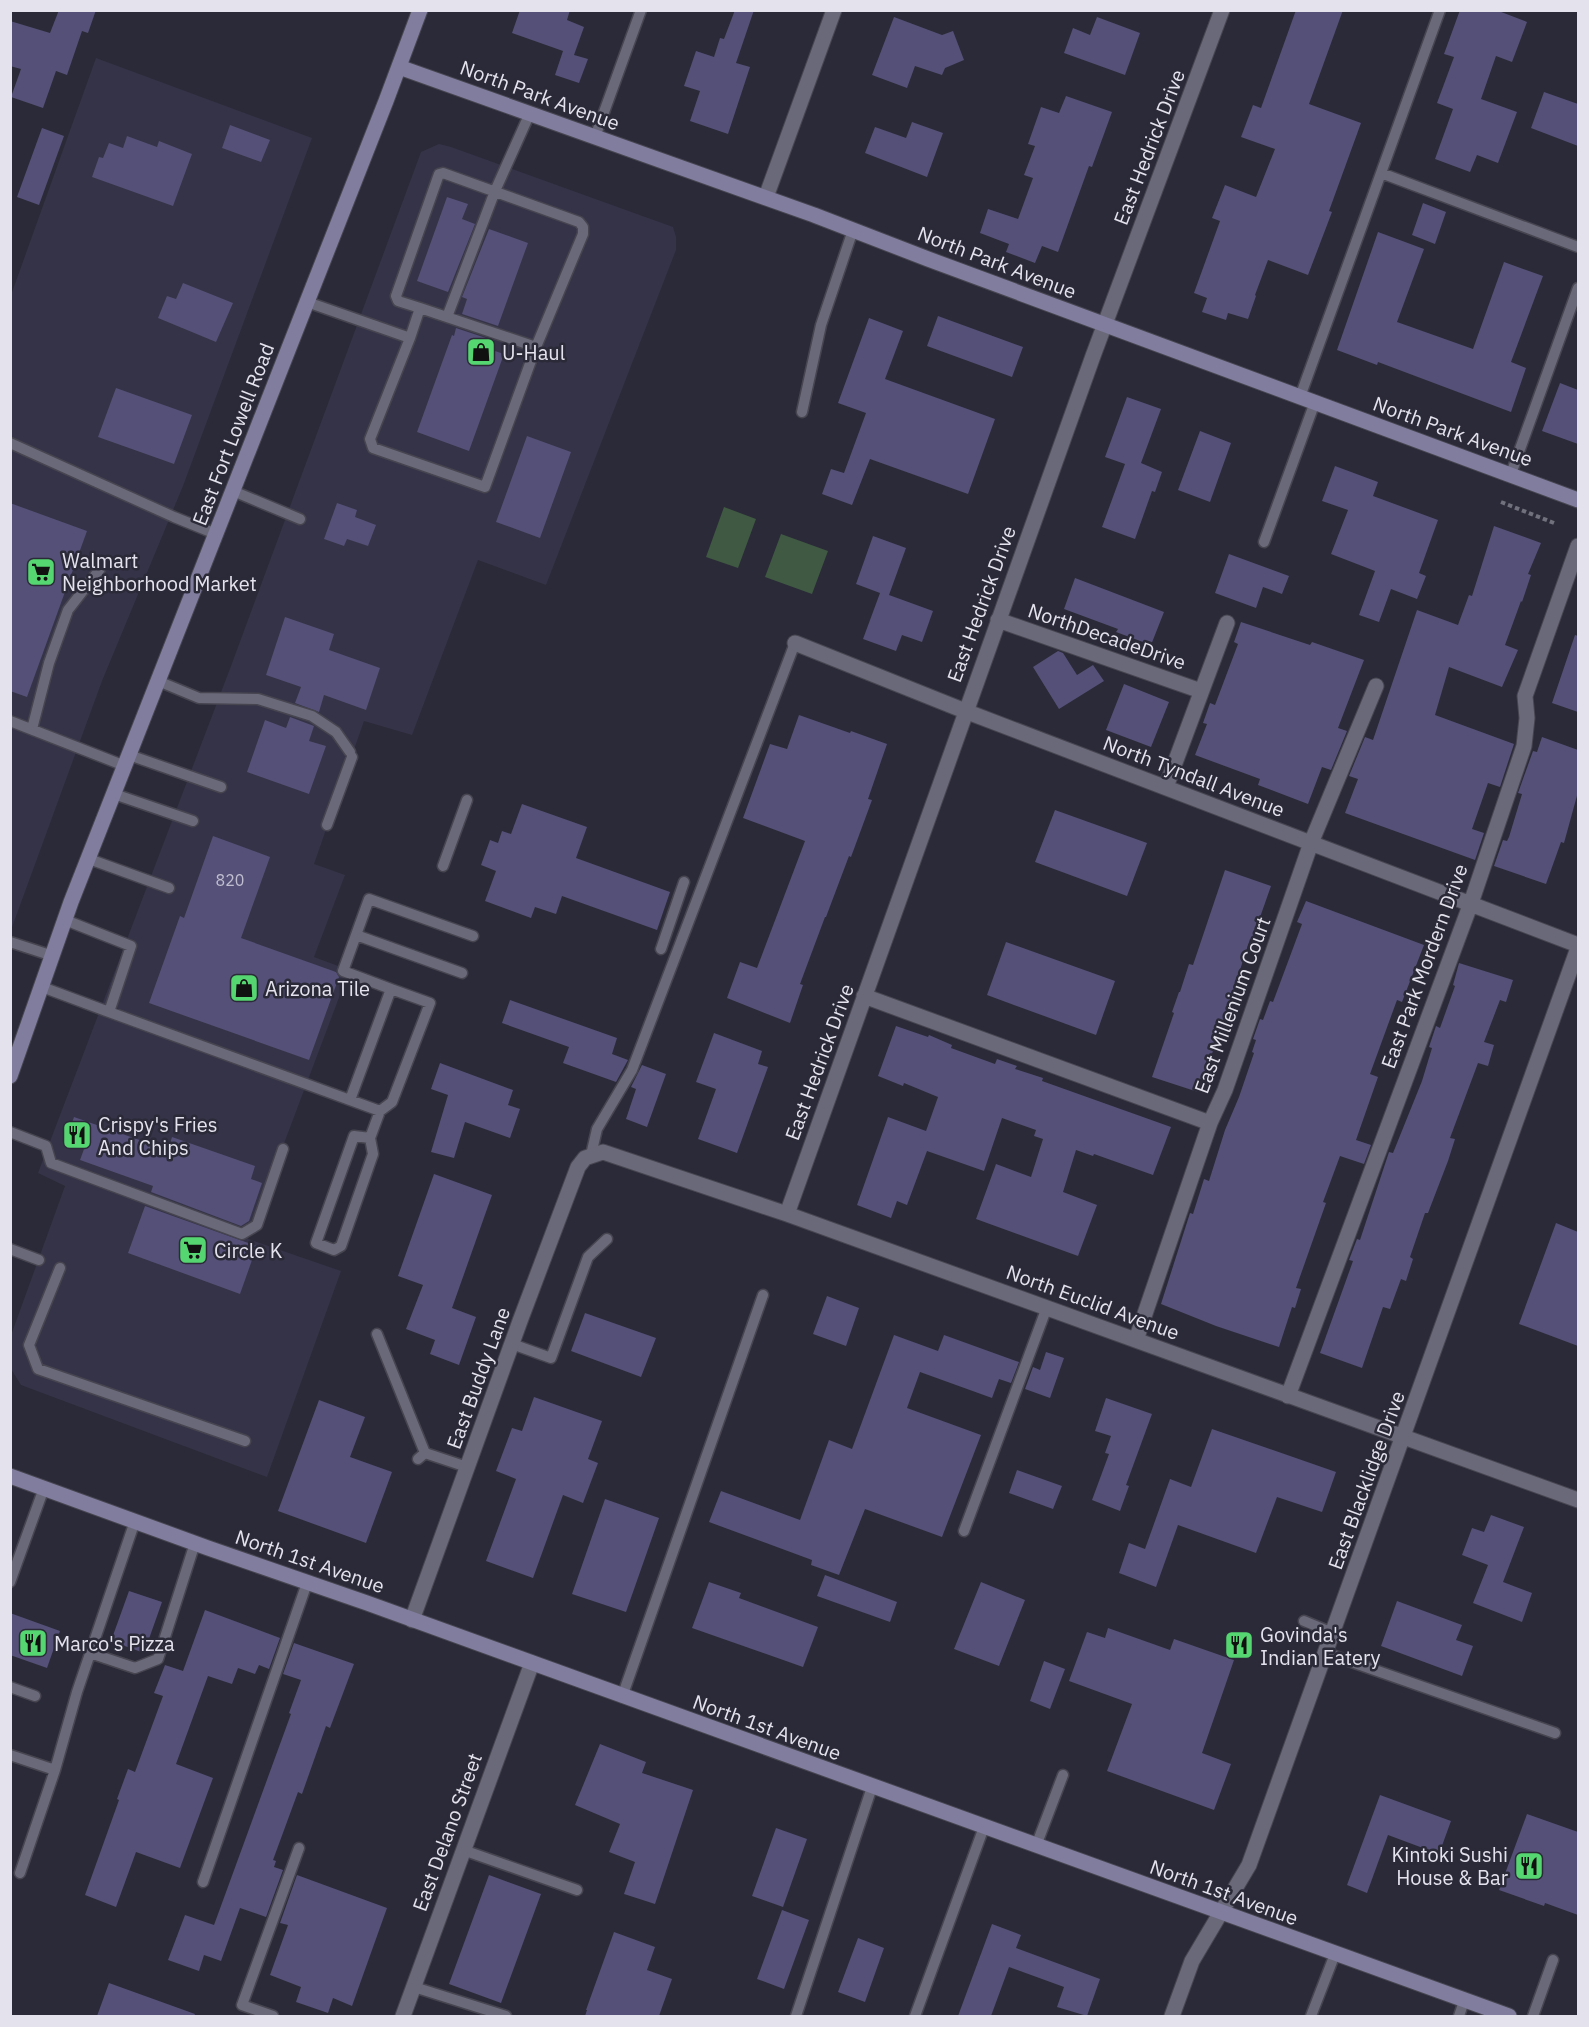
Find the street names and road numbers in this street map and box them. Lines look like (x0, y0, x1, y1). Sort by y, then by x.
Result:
street label: North Park Avenue (457, 54, 623, 136)
street label: East Hedrick Drive (1107, 65, 1191, 229)
street label: North Park Avenue (914, 219, 1080, 305)
street label: East Fort Lowell Road (186, 339, 280, 529)
street label: North Park Avenue (1370, 390, 1536, 472)
street label: East Hedrick Drive (940, 522, 1022, 686)
street label: NorthDecadeDrive (1024, 596, 1190, 676)
street label: North Tyndall Avenue (1099, 729, 1289, 823)
street label: East Park Mordern Drive (1374, 860, 1474, 1072)
street label: East Millenium Court (1188, 913, 1276, 1097)
street label: East Hedrick Drive (778, 980, 860, 1144)
street label: North Euclid Avenue (1003, 1258, 1183, 1346)
street label: East Buddy Lane (440, 1303, 516, 1453)
street label: East Blacklidge Drive (1321, 1387, 1411, 1573)
street label: North 1st Avenue (232, 1523, 388, 1599)
street label: North 1st Avenue (689, 1688, 845, 1766)
street label: East Delano Street (406, 1749, 488, 1915)
street label: North 1st Avenue (1146, 1853, 1302, 1931)

